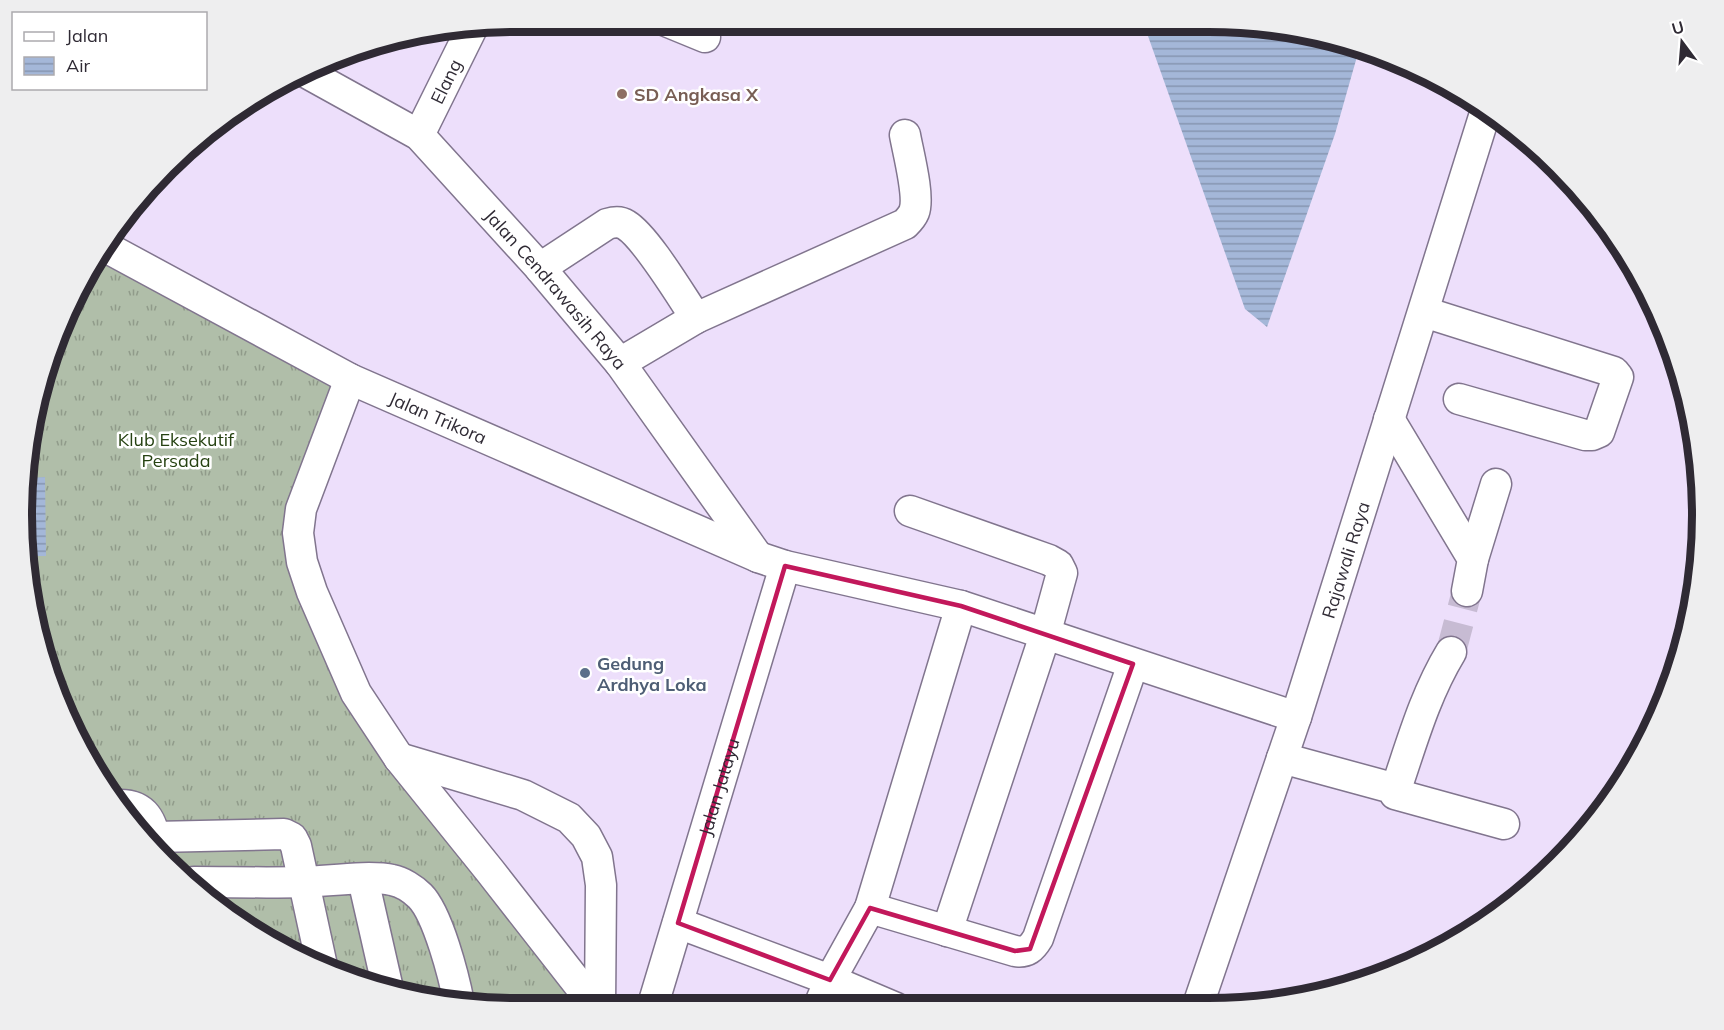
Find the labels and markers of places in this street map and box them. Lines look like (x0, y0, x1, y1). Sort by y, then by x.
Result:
place label: SD Angkasa X (634, 83, 759, 106)
marker: SD Angkasa X (615, 87, 629, 101)
place label: Gedung Ardhya Loka (597, 652, 707, 696)
marker: Gedung Ardhya Loka (578, 666, 592, 680)

